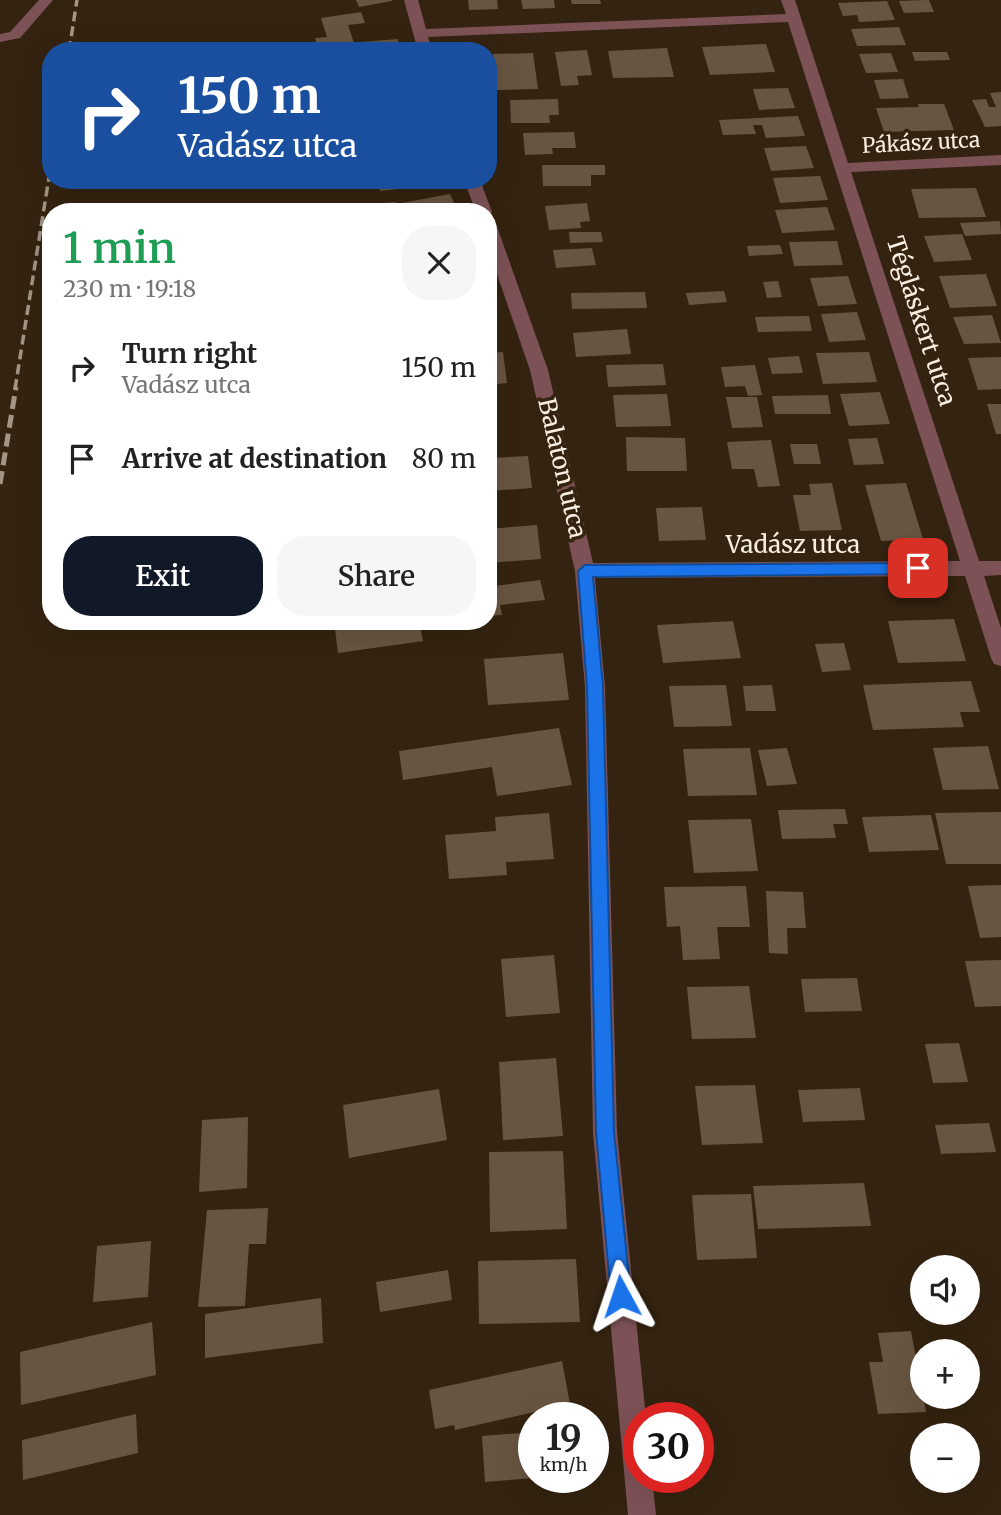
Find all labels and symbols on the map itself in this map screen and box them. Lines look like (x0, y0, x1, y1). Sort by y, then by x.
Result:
street label: Pákász utca (861, 126, 981, 159)
street label: Tégláskert utca (879, 232, 964, 410)
street label: Balaton utca (531, 395, 594, 541)
street label: Vadász utca (725, 529, 860, 560)
pin (888, 538, 948, 598)
position arrow (584, 1259, 658, 1333)
speed limit sign: 30 (623, 1402, 714, 1493)

